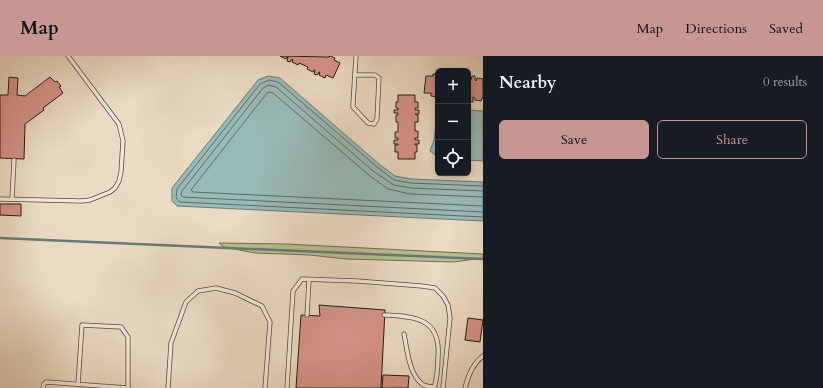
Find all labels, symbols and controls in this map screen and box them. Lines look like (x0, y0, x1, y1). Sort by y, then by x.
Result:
text: Map (20, 15, 59, 41)
text: Map (637, 19, 663, 38)
text: Directions (685, 19, 747, 38)
text: Saved (769, 19, 803, 38)
map controls (435, 68, 471, 176)
button: + (435, 68, 471, 104)
text: Nearby (499, 71, 556, 94)
text: 0 results (763, 73, 807, 91)
button: − (435, 104, 471, 140)
button: Save (499, 120, 649, 159)
button: Share (657, 120, 807, 159)
button: locate (435, 140, 471, 176)

